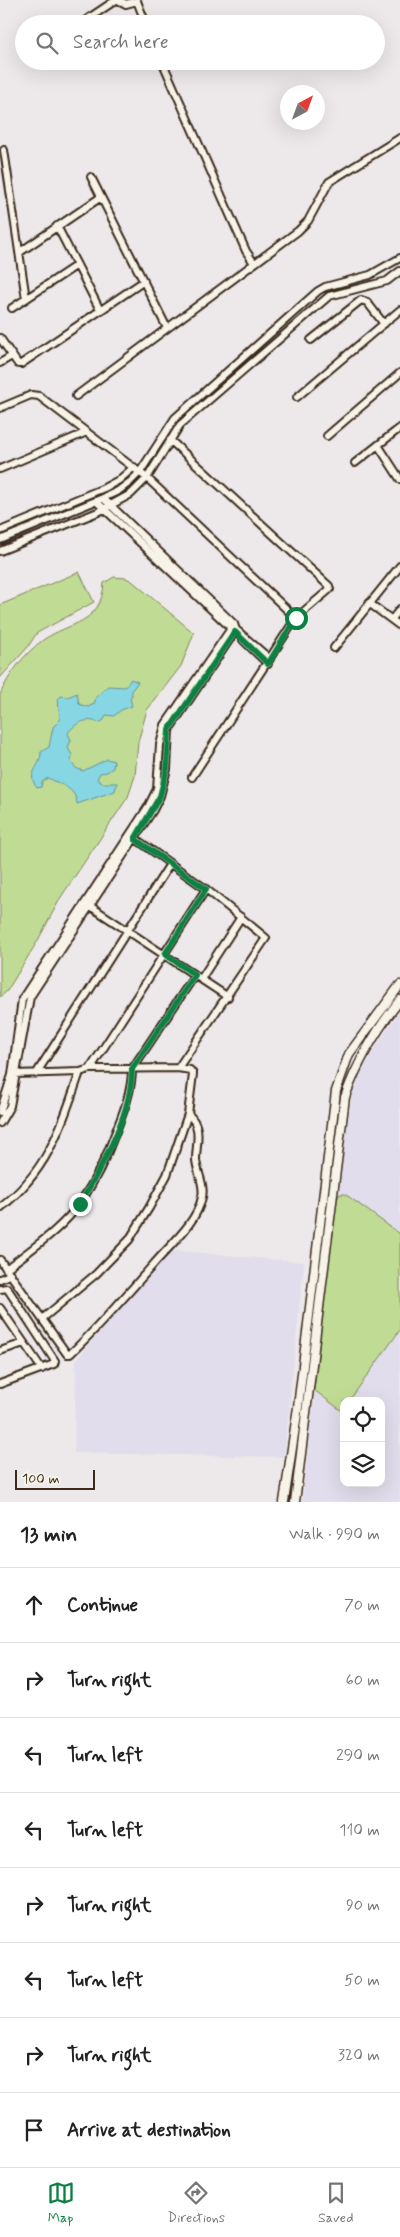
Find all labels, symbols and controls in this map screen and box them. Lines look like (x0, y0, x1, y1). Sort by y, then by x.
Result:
search box (15, 15, 385, 70)
icon: search (33, 29, 61, 57)
text: Search here (73, 30, 169, 55)
north arrow (280, 85, 325, 130)
route start (285, 607, 308, 630)
route end (69, 1193, 92, 1216)
map controls (340, 1397, 385, 1487)
button: locate (340, 1397, 385, 1442)
button: layers (340, 1442, 385, 1487)
scale bar (15, 1467, 95, 1490)
text: 100 m (22, 1470, 60, 1488)
text: 13 min (20, 1521, 77, 1549)
text: Walk · 990 m (289, 1524, 380, 1545)
icon: ahead (20, 1591, 48, 1619)
text: Continue (67, 1593, 138, 1618)
text: 70 m (344, 1595, 380, 1616)
icon: right (20, 1666, 48, 1694)
text: Turn right (67, 1668, 151, 1693)
text: 60 m (346, 1670, 380, 1691)
icon: left (20, 1741, 48, 1769)
text: Turn left (67, 1743, 143, 1768)
text: 290 m (336, 1745, 380, 1766)
icon: left (20, 1816, 48, 1844)
text: Turn left (67, 1818, 143, 1843)
text: 110 m (339, 1820, 380, 1841)
icon: right (20, 1891, 48, 1919)
text: Turn right (67, 1893, 151, 1918)
text: 90 m (346, 1895, 380, 1916)
icon: left (20, 1966, 48, 1994)
text: Turn left (67, 1968, 143, 1993)
text: 50 m (344, 1970, 380, 1991)
icon: right (20, 2041, 48, 2069)
text: Turn right (67, 2043, 151, 2068)
text: 320 m (338, 2045, 380, 2066)
icon: arrive (20, 2116, 48, 2144)
text: Arrive at destination (67, 2118, 231, 2143)
tab: Map (47, 2179, 75, 2227)
tab: Directions (168, 2179, 225, 2227)
tab: Saved (318, 2179, 353, 2227)

